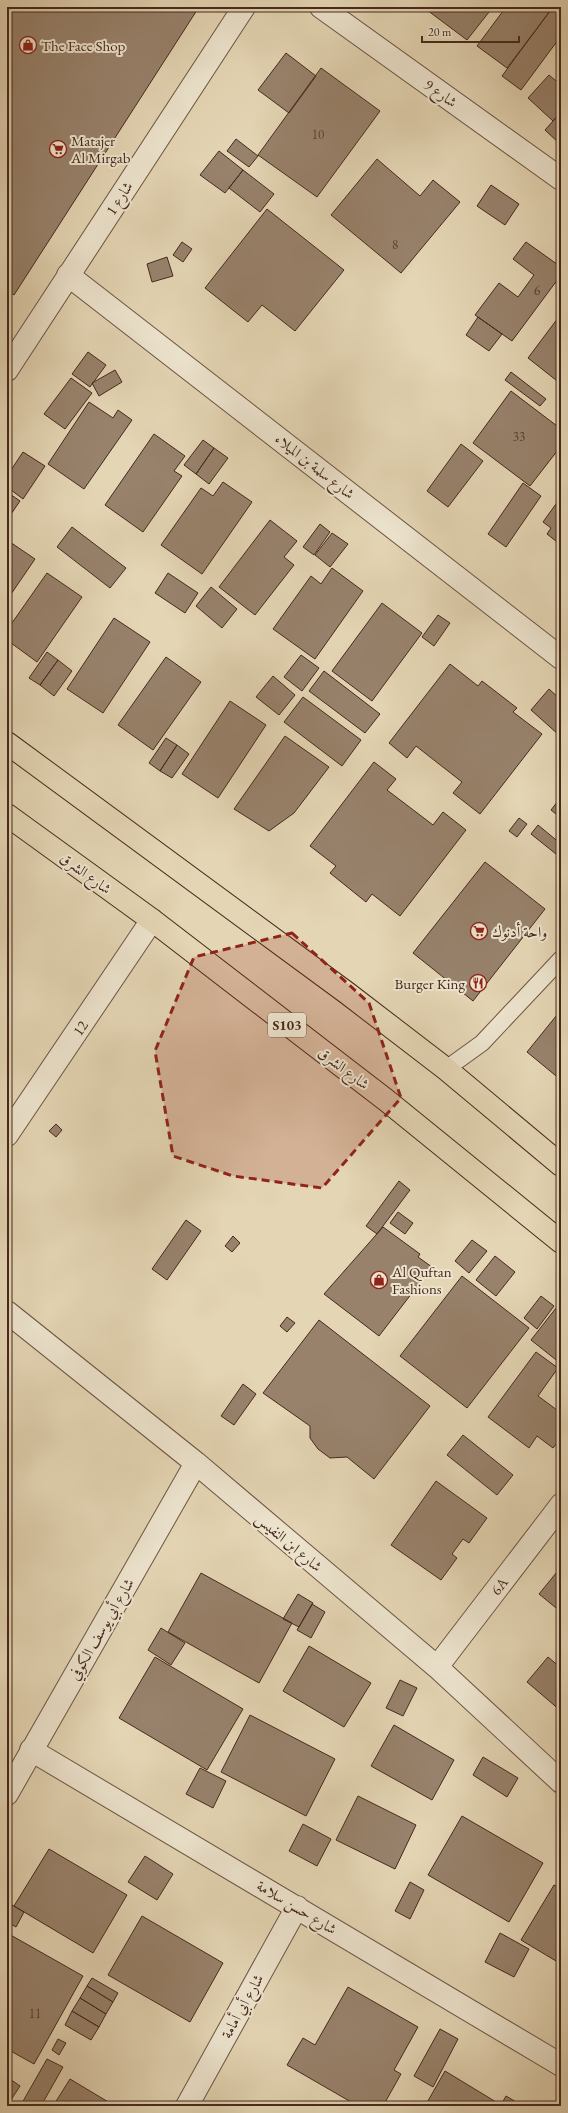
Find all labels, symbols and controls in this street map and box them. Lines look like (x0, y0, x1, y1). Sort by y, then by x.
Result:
scale bar (422, 18, 519, 44)
text: 20 m (428, 24, 452, 40)
shop icon: The Face Shop (18, 35, 38, 55)
place label: The Face Shop (41, 36, 126, 55)
street label: شارع 9 (418, 75, 461, 115)
house number: 10 (312, 126, 324, 143)
place label: Matajer Al Mirgab (70, 131, 131, 167)
supermarket icon: Matajer Al Mirgab (48, 139, 68, 159)
street label: شارع 1 (101, 178, 140, 221)
house number: 8 (392, 236, 398, 253)
house number: 6 (534, 282, 540, 299)
house number: 33 (513, 428, 525, 445)
street label: شارع سلمة بن الميلاء (269, 429, 359, 506)
street label: شارع الشرق (54, 848, 116, 901)
supermarket icon: واحة أدنوك (469, 921, 489, 941)
place label: واحة أدنوك (492, 921, 547, 941)
restaurant icon: Burger King (468, 973, 488, 993)
place label: Burger King (395, 974, 465, 993)
road number: S103 (268, 1013, 306, 1037)
street label: 12 (68, 1016, 92, 1039)
street label: شارع الشرق (312, 1043, 373, 1097)
place label: Al Quftan Fashions (391, 1262, 452, 1298)
shop icon: Al Quftan Fashions (369, 1270, 389, 1290)
street label: شارع ابن النفيس (249, 1509, 326, 1579)
street label: 6A (486, 1573, 512, 1599)
street label: شارع أبي يوسف الكوفي (63, 1574, 141, 1685)
street label: شارع حسن سلامة (251, 1876, 340, 1942)
street label: شارع أبي أمامة (216, 1970, 271, 2044)
house number: 11 (29, 2005, 41, 2022)

